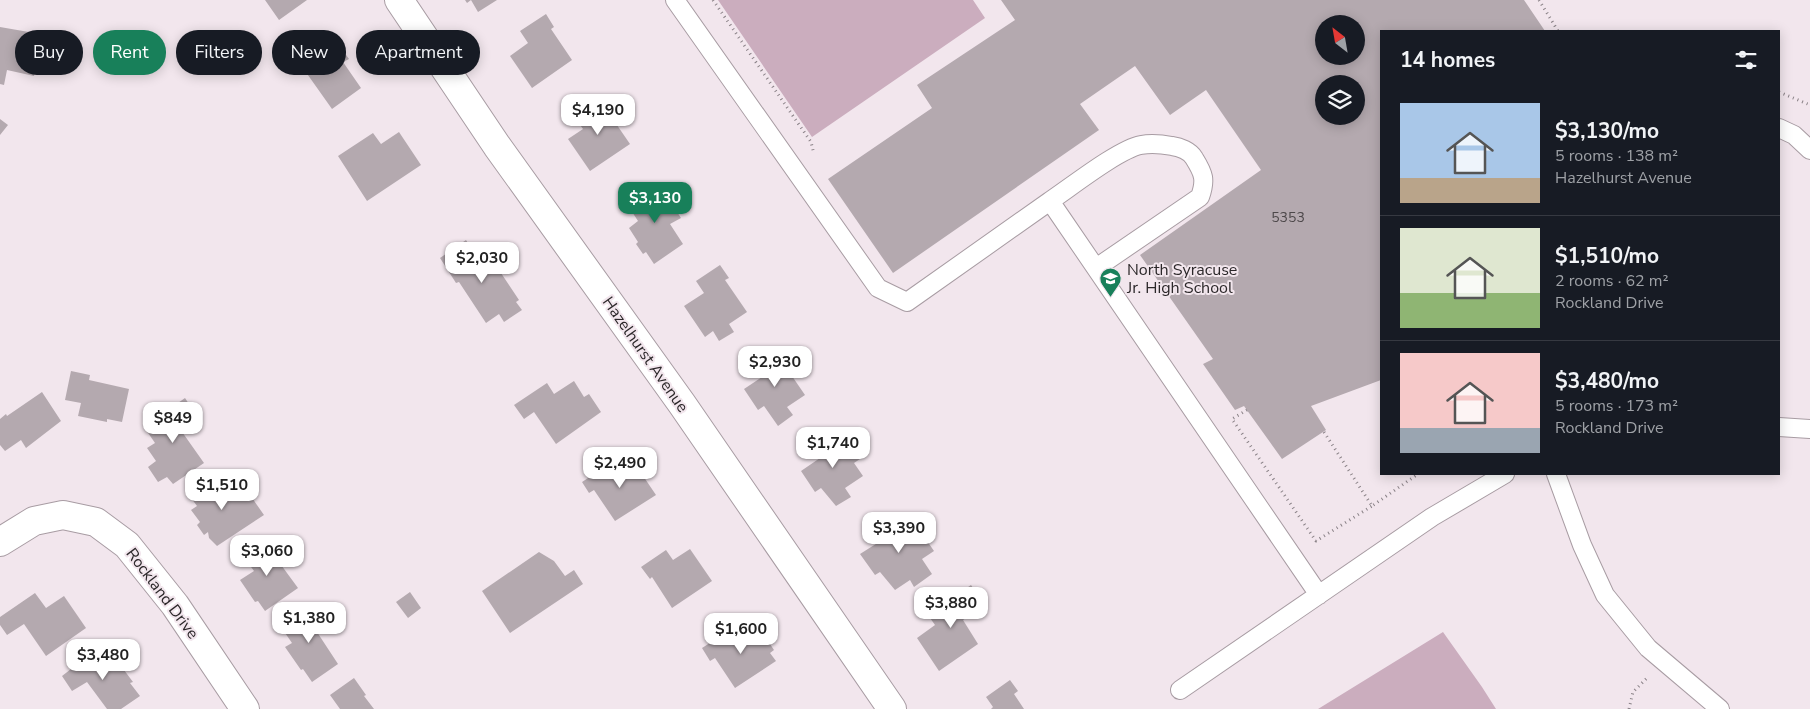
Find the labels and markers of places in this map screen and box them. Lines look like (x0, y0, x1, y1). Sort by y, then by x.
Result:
pin: $4,190 (557, 94, 639, 136)
pin: $3,130 (614, 182, 696, 224)
pin: $2,030 (441, 242, 523, 284)
place label: North Syracuse Jr. High School (1126, 259, 1237, 299)
school or university icon: North Syracuse Jr. High School (1099, 266, 1123, 297)
pin: $2,930 (734, 346, 816, 388)
pin: $849 (143, 402, 203, 444)
pin: $1,740 (792, 426, 874, 469)
pin: $2,490 (579, 446, 661, 489)
pin: $1,510 (181, 468, 263, 511)
pin: $3,390 (858, 512, 940, 554)
pin: $3,060 (226, 534, 308, 577)
pin: $3,880 (910, 586, 992, 629)
pin: $1,380 (268, 602, 350, 644)
pin: $1,600 (700, 612, 782, 655)
pin: $3,480 (62, 638, 144, 681)

